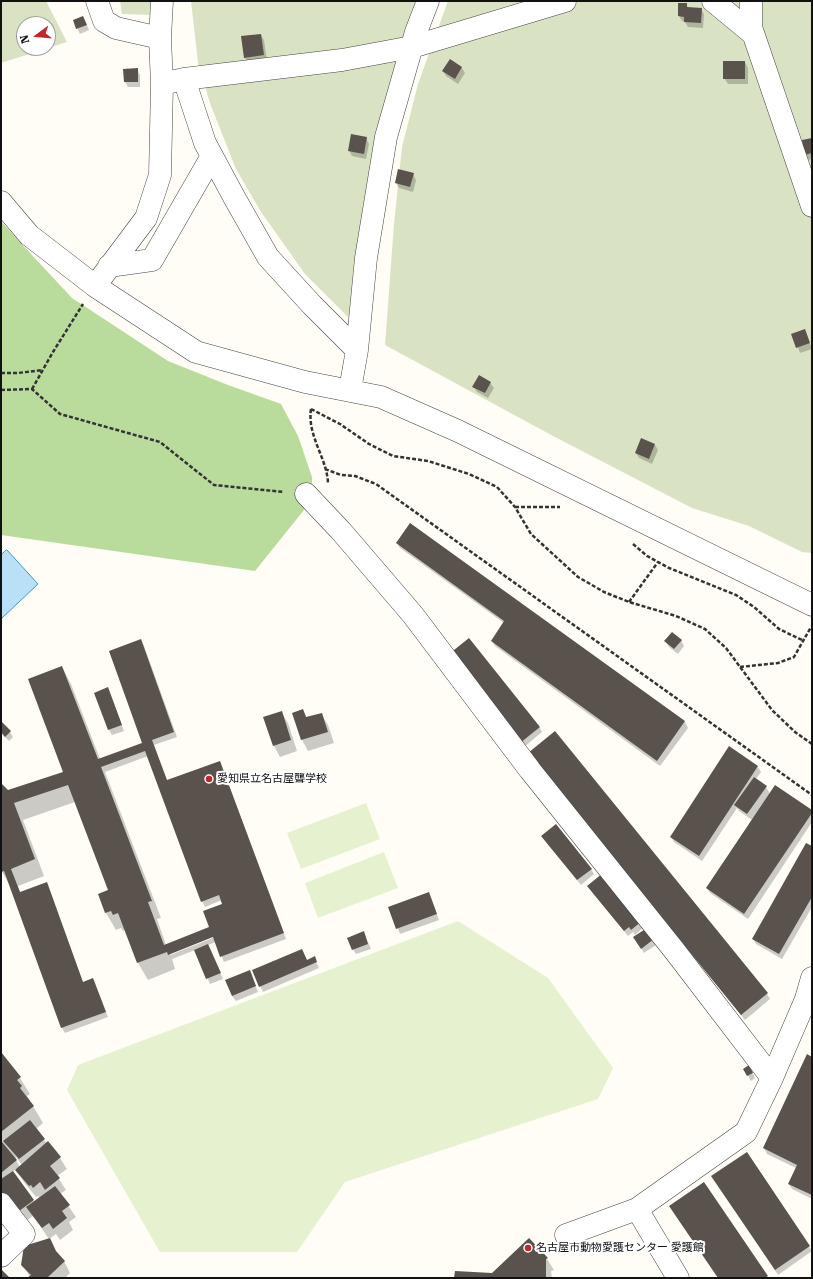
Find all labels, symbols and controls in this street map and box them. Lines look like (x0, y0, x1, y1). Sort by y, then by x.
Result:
north arrow (16, 16, 56, 56)
text: N (18, 33, 32, 45)
place label: 愛知県立名古屋聾学校 (217, 772, 327, 786)
marker: 愛知県立名古屋聾学校 (204, 774, 214, 784)
place label: 名古屋市動物愛護センター 愛護館 (536, 1241, 704, 1255)
marker: 名古屋市動物愛護センター 愛護館 (523, 1243, 533, 1253)

